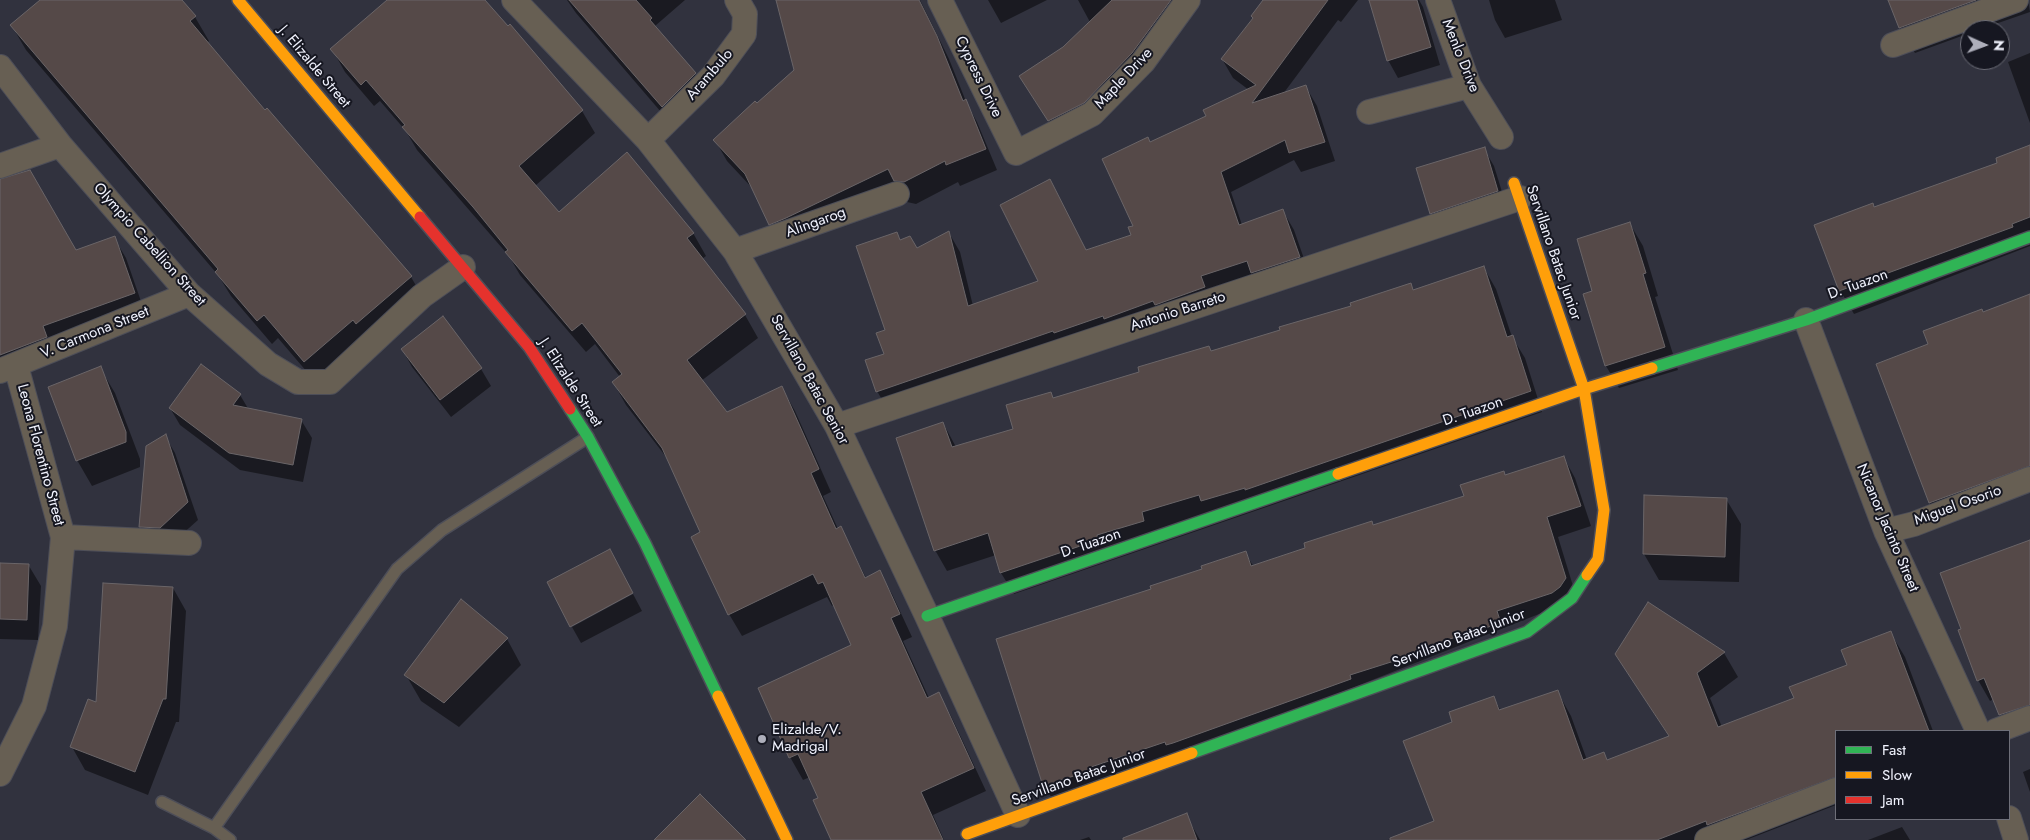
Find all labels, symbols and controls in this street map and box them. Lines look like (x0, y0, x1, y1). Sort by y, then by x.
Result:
street label: Menlo Drive (1437, 17, 1483, 95)
north arrow (1960, 20, 2010, 70)
street label: J. Elizalde Street (274, 22, 354, 112)
street label: Cypress Drive (951, 34, 1005, 120)
text: N (1989, 40, 2009, 51)
street label: Maple Drive (1091, 45, 1157, 113)
street label: Arambulo (683, 46, 737, 104)
street label: Olympio Cabellion Street (89, 180, 209, 310)
street label: Servillano Batac Junior (1521, 183, 1585, 323)
street label: Alingarog (784, 204, 848, 242)
street label: D. Tuazon (1826, 266, 1890, 304)
street label: Antonio Barreto (1128, 288, 1228, 336)
street label: V. Carmona Street (38, 303, 152, 363)
street label: Servillano Batac Senior (766, 312, 852, 448)
street label: J. Elizalde Street (535, 335, 605, 431)
street label: Leona Florentino Street (12, 382, 68, 528)
street label: D. Tuazon (1441, 393, 1505, 431)
street label: Nicanor Jacinto Street (1852, 461, 1922, 595)
street label: Miguel Osorio (1912, 482, 2004, 530)
street label: D. Tuazon (1059, 525, 1123, 563)
street label: Servillano Batac Junior (1390, 605, 1528, 673)
place label: Elizalde/V. Madrigal (772, 721, 842, 756)
legend (1835, 730, 2010, 820)
marker: Elizalde/V. Madrigal (756, 733, 768, 745)
text: Fast (1882, 739, 1906, 761)
street label: Servillano Batac Junior (1009, 745, 1149, 811)
text: Slow (1882, 764, 1912, 786)
text: Jam (1882, 789, 1905, 811)

